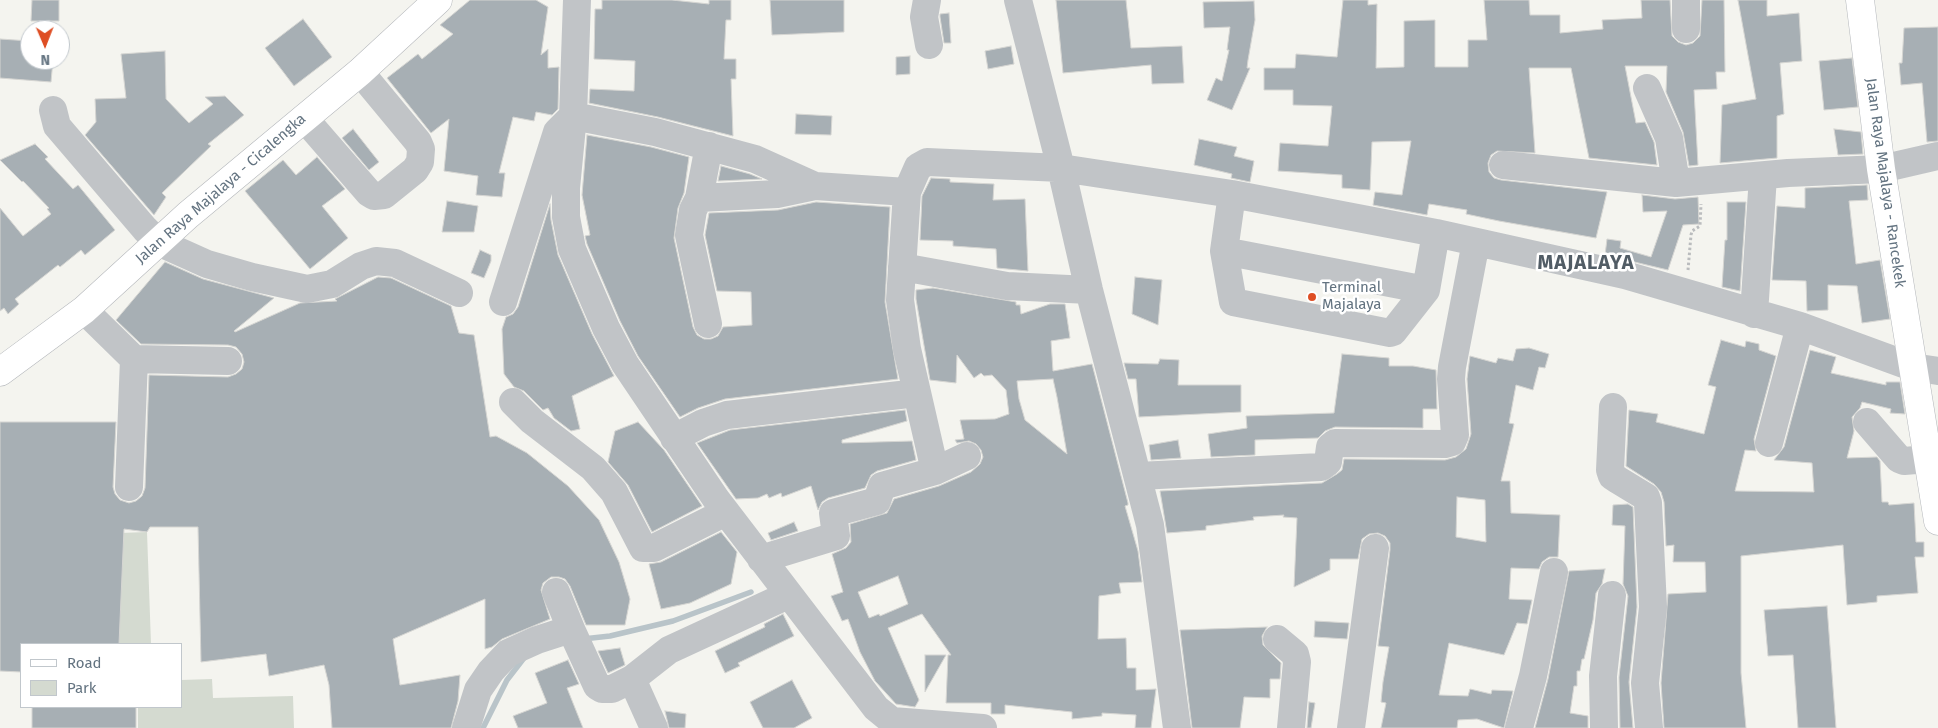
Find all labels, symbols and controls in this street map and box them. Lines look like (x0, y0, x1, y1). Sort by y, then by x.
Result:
north arrow (20, 20, 70, 70)
text: N (40, 51, 50, 68)
street label: Jalan Raya Majalaya - Rancekek (1861, 77, 1909, 289)
street label: Jalan Raya Majalaya - Cicalengka (132, 110, 310, 268)
district label: MAJALAYA (1536, 251, 1636, 275)
place label: Terminal Majalaya (1322, 279, 1381, 314)
marker: Terminal Majalaya (1306, 291, 1318, 303)
legend (20, 643, 182, 708)
text: Road (67, 654, 102, 672)
text: Park (67, 679, 97, 697)

